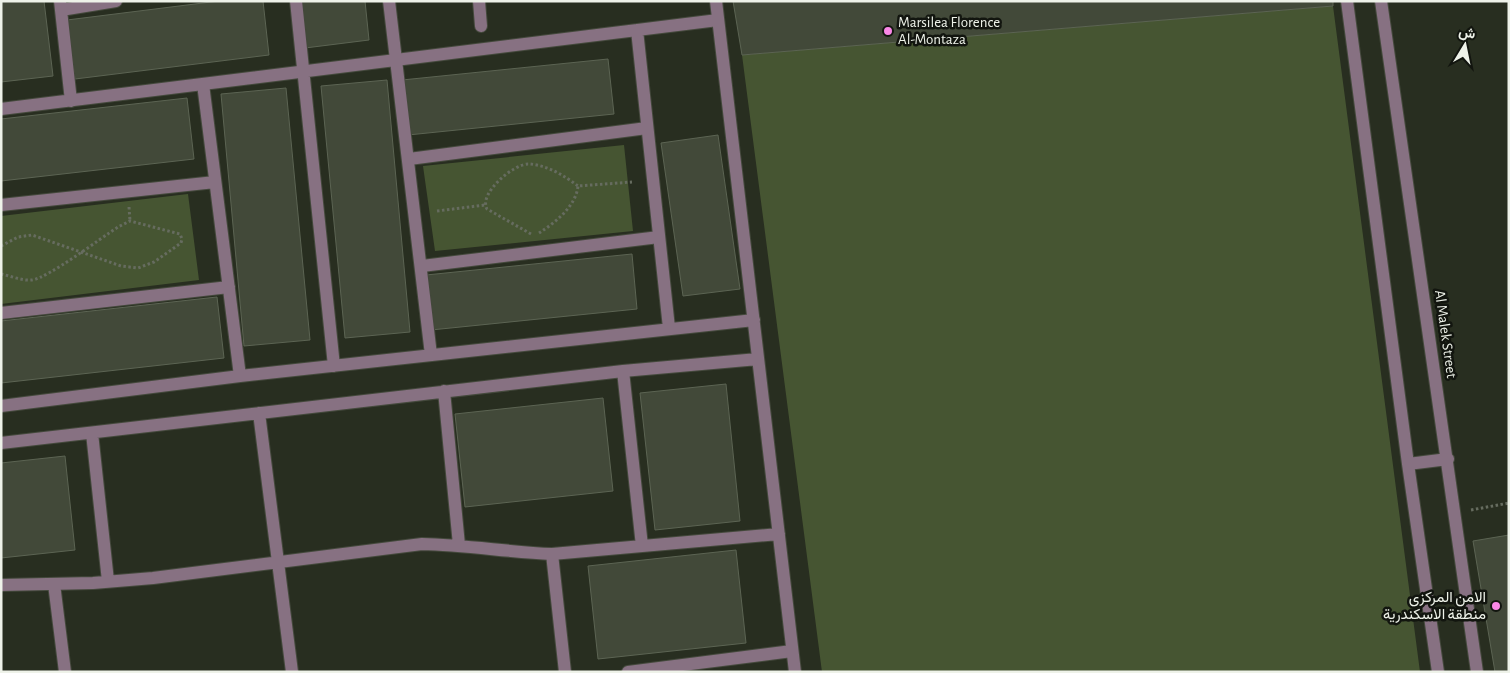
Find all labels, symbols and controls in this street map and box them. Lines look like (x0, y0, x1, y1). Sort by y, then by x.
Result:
place label: Marsilea Florence Al-Montaza (898, 15, 1000, 47)
north arrow (1440, 20, 1490, 70)
marker: Marsilea Florence Al-Montaza (882, 25, 894, 37)
text: ش (1457, 25, 1477, 43)
street label: Al Malek Street (1432, 289, 1459, 379)
place label: الامن المركزى منطقة الاسكندرية (1383, 590, 1486, 623)
marker: الامن المركزى منطقة الاسكندرية (1490, 600, 1502, 612)

